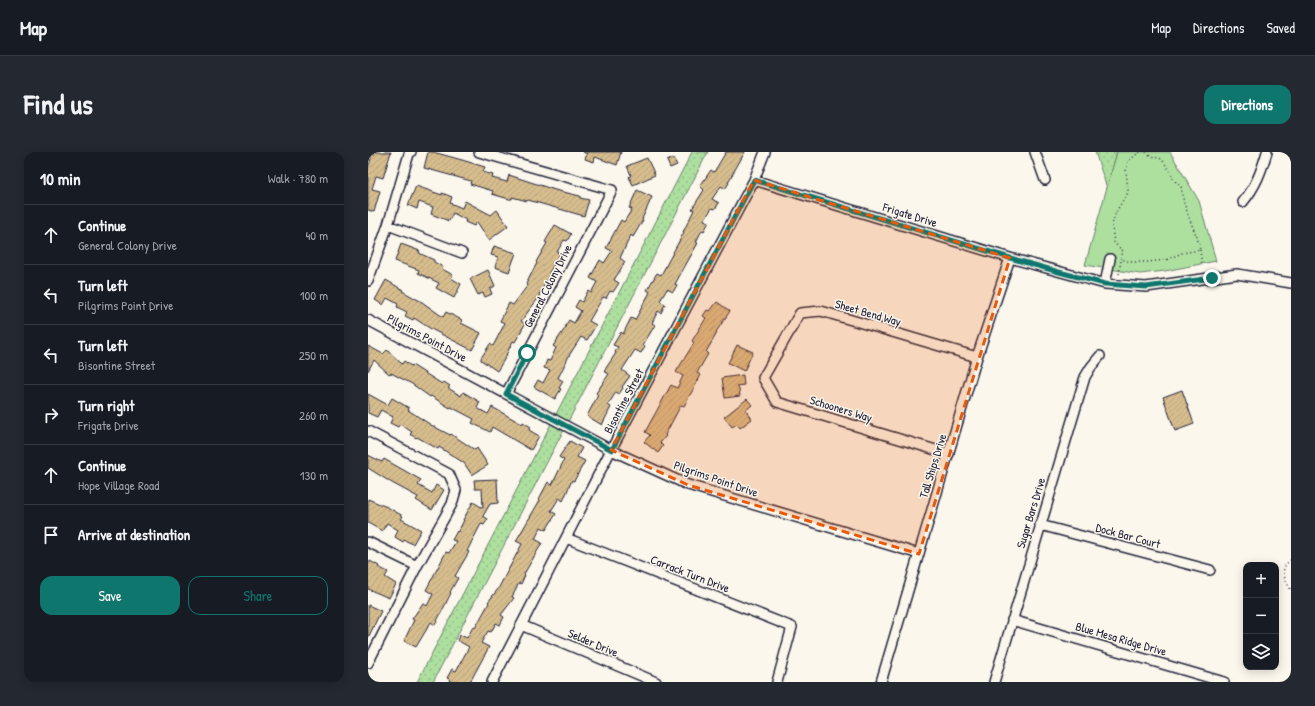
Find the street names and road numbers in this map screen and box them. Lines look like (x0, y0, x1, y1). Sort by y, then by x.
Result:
street label: Frigate Drive (880, 198, 940, 231)
street label: General Colony Drive (519, 241, 576, 330)
street label: Sheet Bend Way (833, 295, 903, 330)
street label: Pilgrims Point Drive (384, 309, 470, 366)
street label: Bisontine Street (599, 365, 648, 436)
street label: Schooners Way (808, 391, 874, 426)
street label: Tall Ships Drive (915, 431, 950, 500)
street label: Pilgrims Point Drive (672, 456, 761, 501)
street label: Sugar Bars Drive (1012, 475, 1049, 550)
street label: Dock Bar Court (1094, 519, 1163, 553)
street label: Carrack Turn Drive (648, 551, 732, 596)
street label: Blue Mesa Ridge Drive (1074, 617, 1169, 660)
street label: Selder Drive (566, 624, 621, 661)

